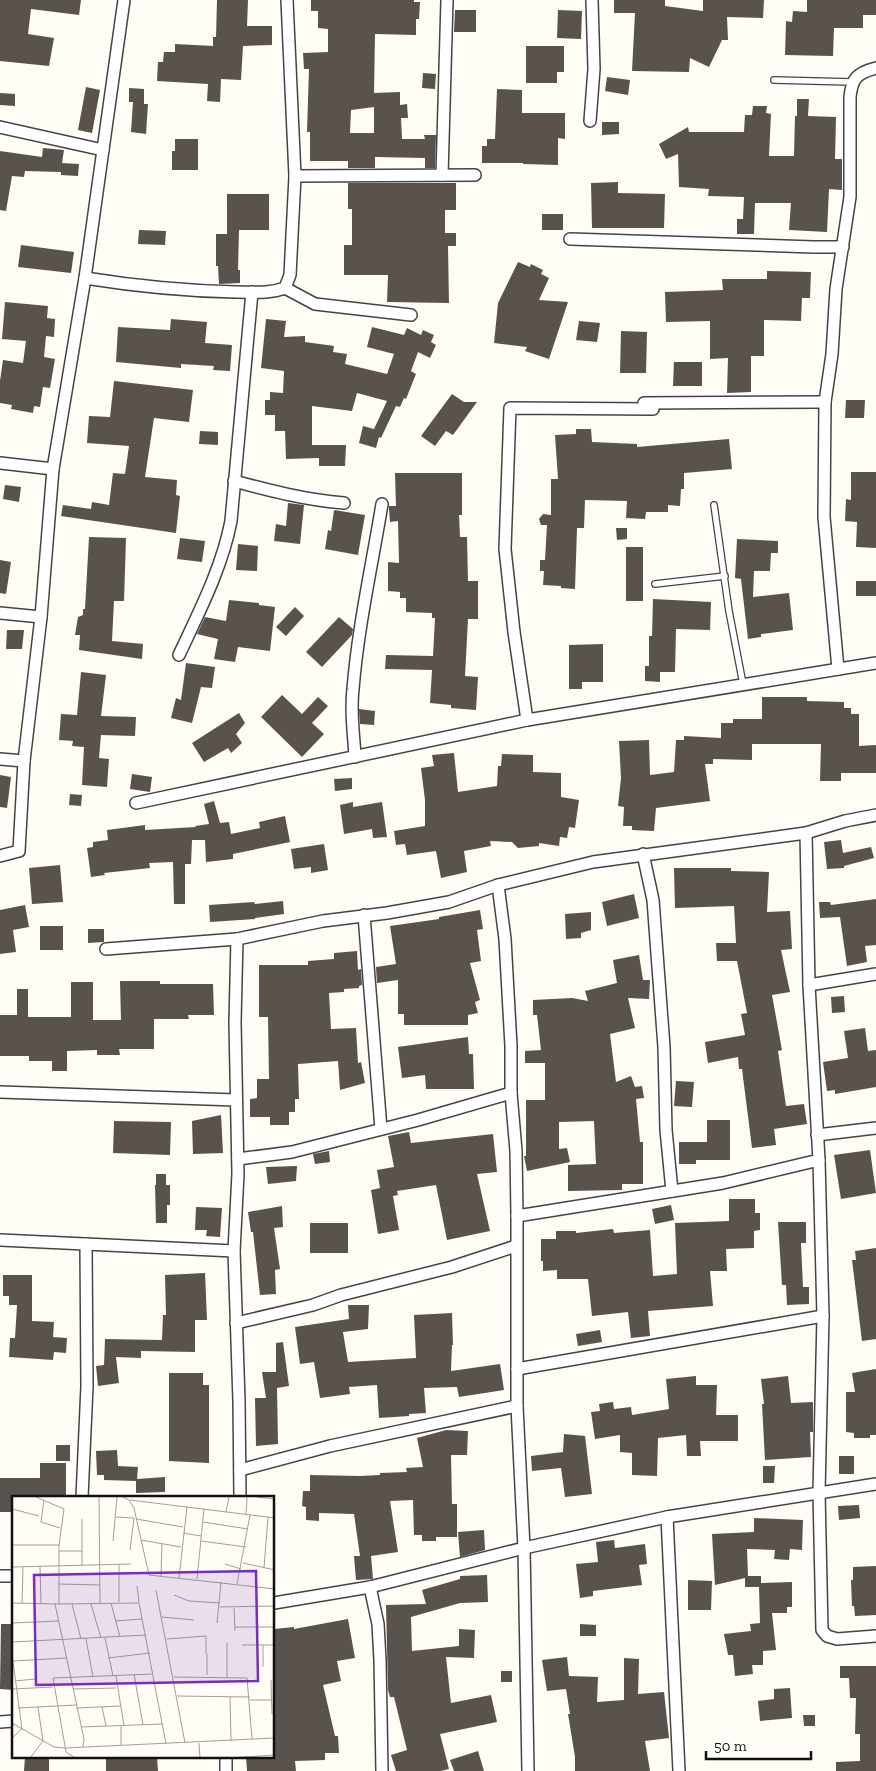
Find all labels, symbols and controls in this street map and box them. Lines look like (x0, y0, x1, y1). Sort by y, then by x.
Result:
inset map (12, 1496, 275, 1758)
scale bar (706, 1728, 811, 1760)
text: 50 m (714, 1737, 747, 1755)

